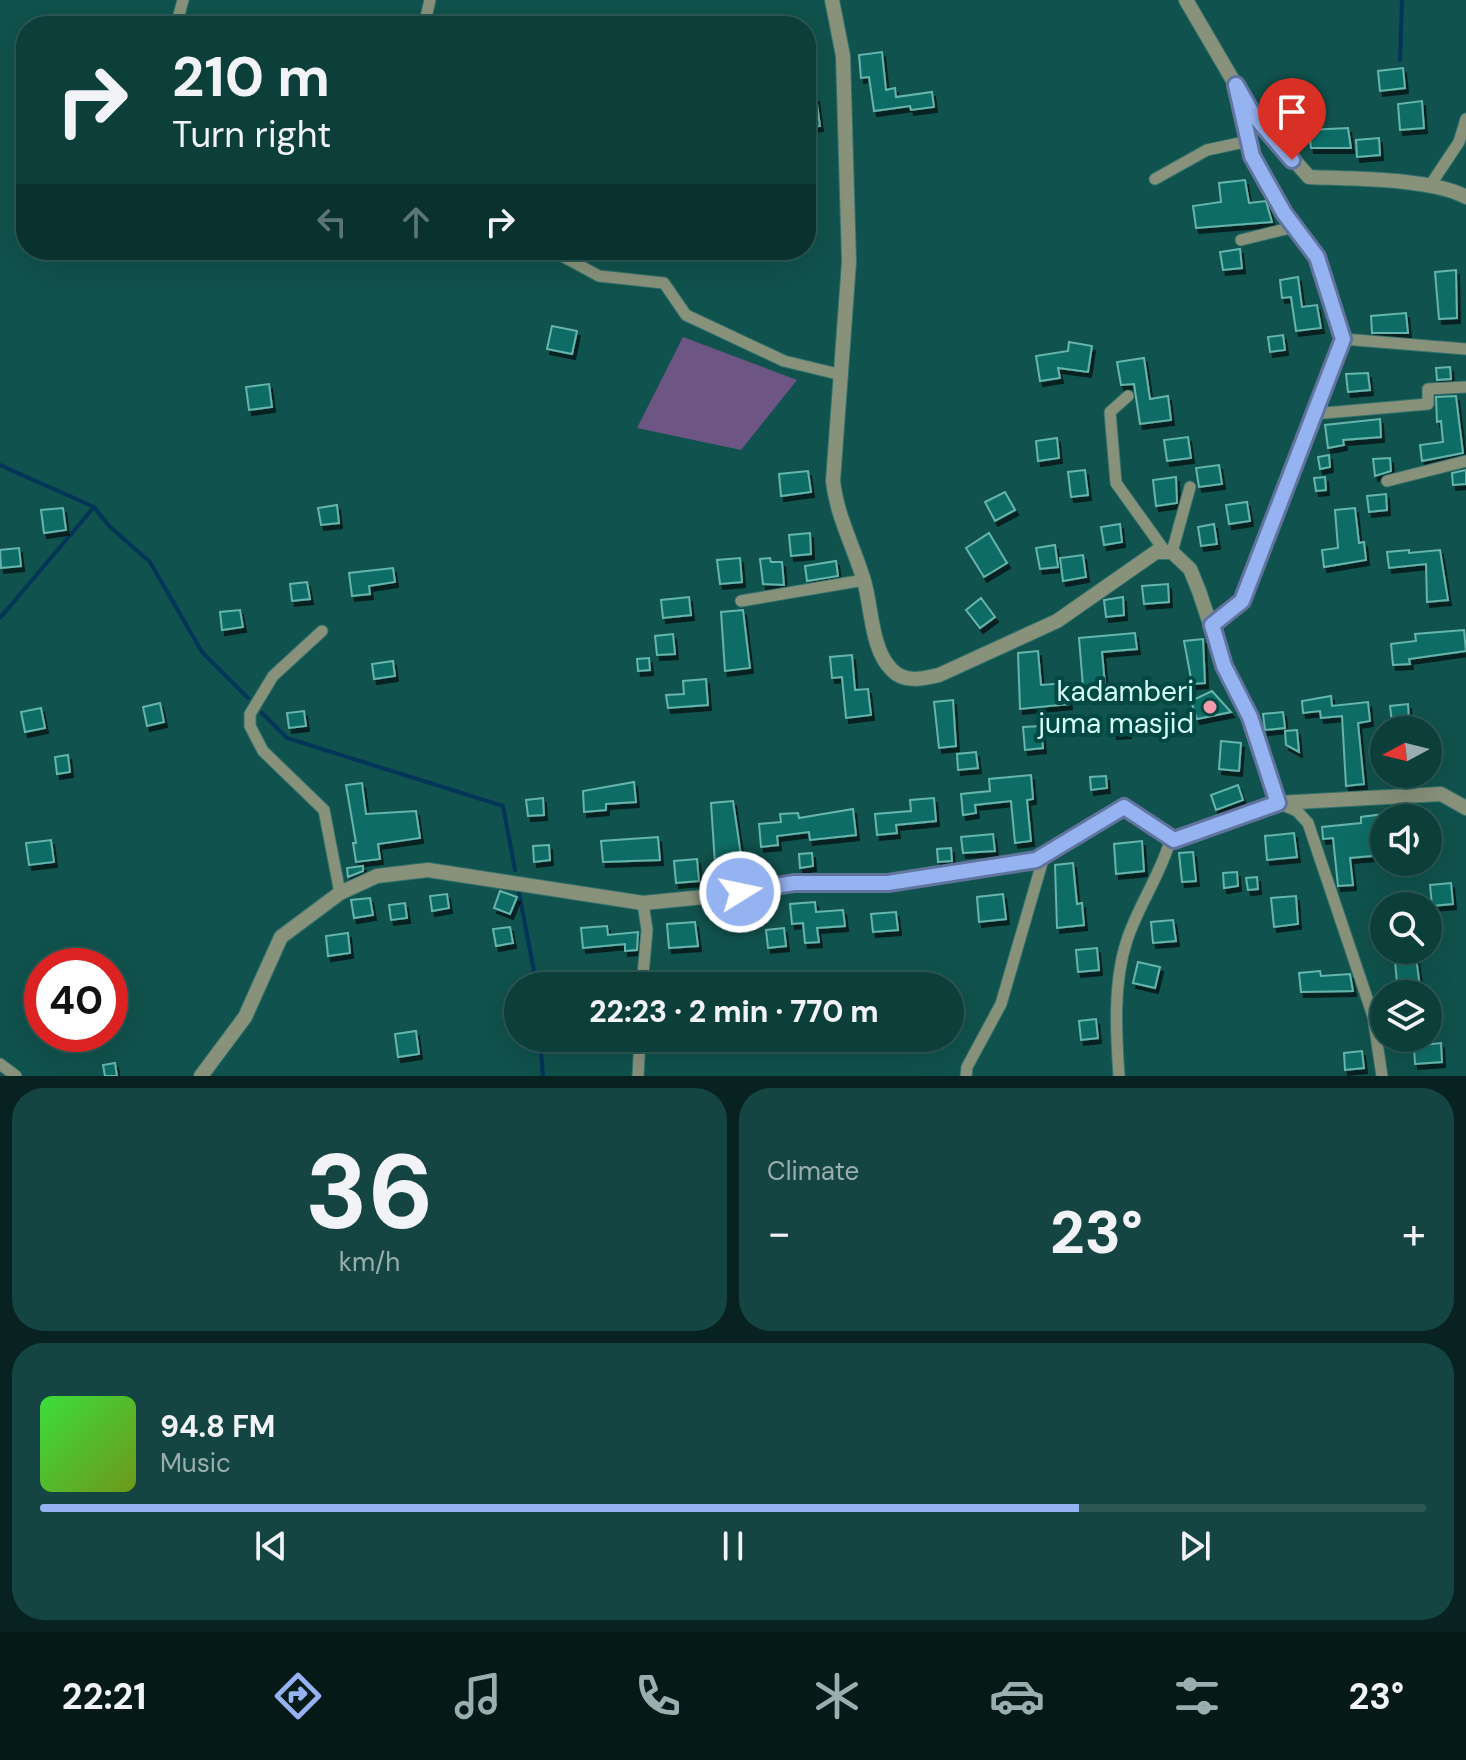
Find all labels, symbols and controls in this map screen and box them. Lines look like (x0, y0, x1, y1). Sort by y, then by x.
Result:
text: 210 m (172, 40, 330, 113)
icon: right (40, 48, 144, 152)
pin (1258, 78, 1326, 160)
icon: arrive (1270, 90, 1314, 134)
text: Turn right (172, 111, 331, 158)
icon: left (310, 200, 354, 244)
icon: ahead (394, 200, 438, 244)
icon: right (478, 200, 522, 244)
place label: kadamberi juma masjid (1037, 673, 1194, 742)
marker: kadamberi juma masjid (1201, 698, 1219, 716)
north arrow (1370, 716, 1442, 788)
map controls (1370, 716, 1442, 1052)
button: sound (1370, 804, 1442, 876)
position arrow (698, 850, 782, 934)
button: search (1370, 892, 1442, 964)
speed limit sign: 40 (24, 948, 128, 1052)
button: layers (1370, 980, 1442, 1052)
text: 22:23 · 2 min · 770 m (589, 992, 879, 1031)
text: 36 (305, 1125, 434, 1260)
text: Climate (767, 1154, 859, 1188)
text: 23° (1050, 1193, 1143, 1272)
text: − (767, 1204, 791, 1262)
text: + (1402, 1204, 1426, 1262)
text: km/h (339, 1245, 400, 1279)
text: 94.8 FM (160, 1407, 275, 1446)
text: Music (160, 1446, 231, 1480)
icon: previous (249, 1524, 293, 1568)
icon: pause (711, 1524, 755, 1568)
icon: next (1173, 1524, 1217, 1568)
icon: directions (270, 1668, 326, 1724)
icon: music (450, 1668, 506, 1724)
icon: phone (630, 1668, 686, 1724)
icon: climate (809, 1668, 865, 1724)
icon: car (989, 1668, 1045, 1724)
icon: filters (1169, 1668, 1225, 1724)
text: 22:21 (62, 1673, 146, 1720)
text: 23° (1348, 1673, 1404, 1720)

